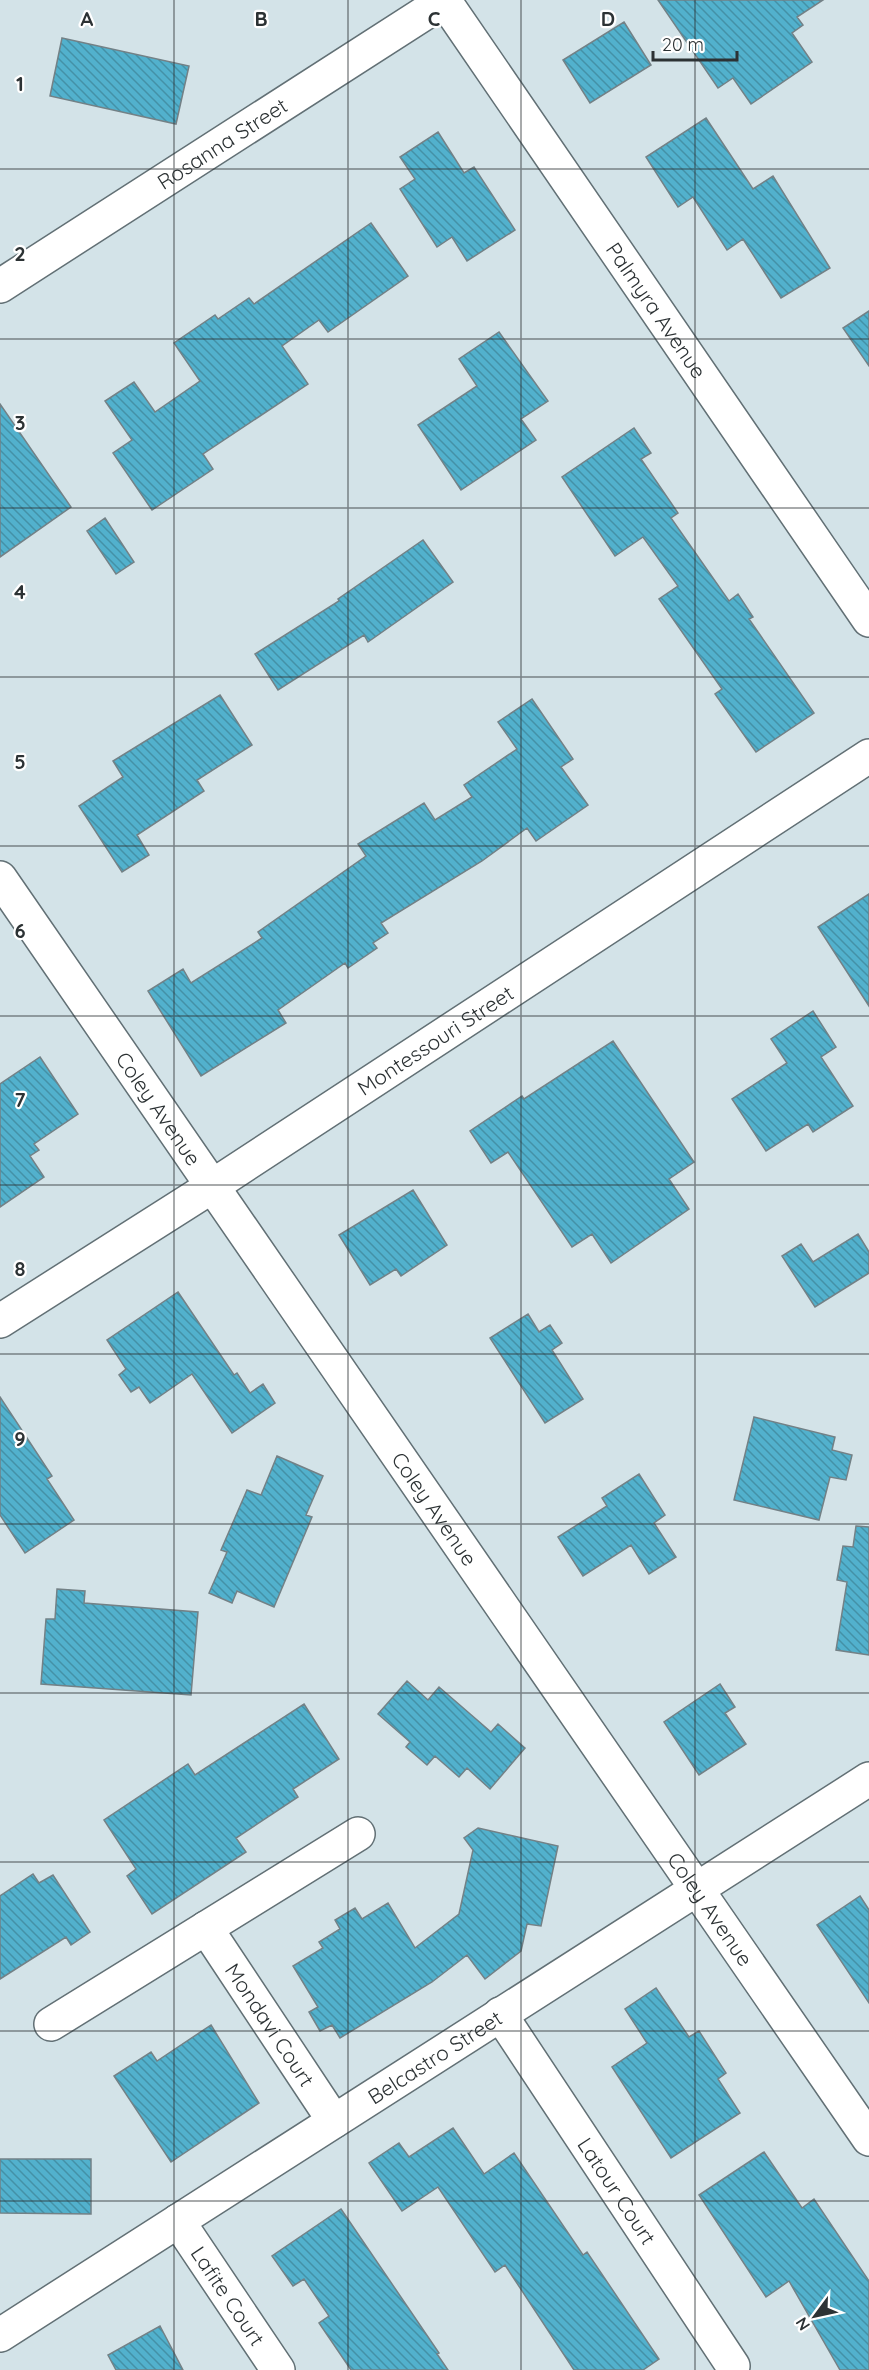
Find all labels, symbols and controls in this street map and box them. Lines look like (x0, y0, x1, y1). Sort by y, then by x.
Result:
text: A (81, 6, 94, 31)
text: B (254, 6, 268, 31)
text: C (428, 6, 441, 31)
text: D (601, 6, 615, 31)
scale bar (653, 24, 737, 62)
text: 20 m (662, 33, 704, 56)
text: 1 (16, 71, 24, 96)
street label: Rosanna Street (152, 92, 292, 195)
street label: Palmyra Avenue (601, 237, 712, 383)
text: 2 (14, 241, 26, 266)
text: 3 (15, 410, 25, 435)
text: 4 (14, 579, 26, 604)
text: 5 (14, 749, 26, 774)
text: 6 (14, 918, 26, 943)
street label: Montessouri Street (352, 980, 518, 1101)
street label: Coley Avenue (111, 1047, 207, 1170)
text: 7 (15, 1087, 26, 1112)
text: 8 (15, 1256, 26, 1281)
text: 9 (14, 1426, 26, 1451)
street label: Coley Avenue (386, 1447, 483, 1571)
street label: Coley Avenue (662, 1847, 759, 1971)
street label: Mondavi Court (220, 1958, 320, 2091)
street label: Belcastro Street (363, 2004, 507, 2109)
street label: Latour Court (572, 2132, 662, 2249)
street label: Lafite Court (186, 2241, 271, 2350)
north arrow (785, 2286, 845, 2346)
text: N (791, 2314, 814, 2335)

